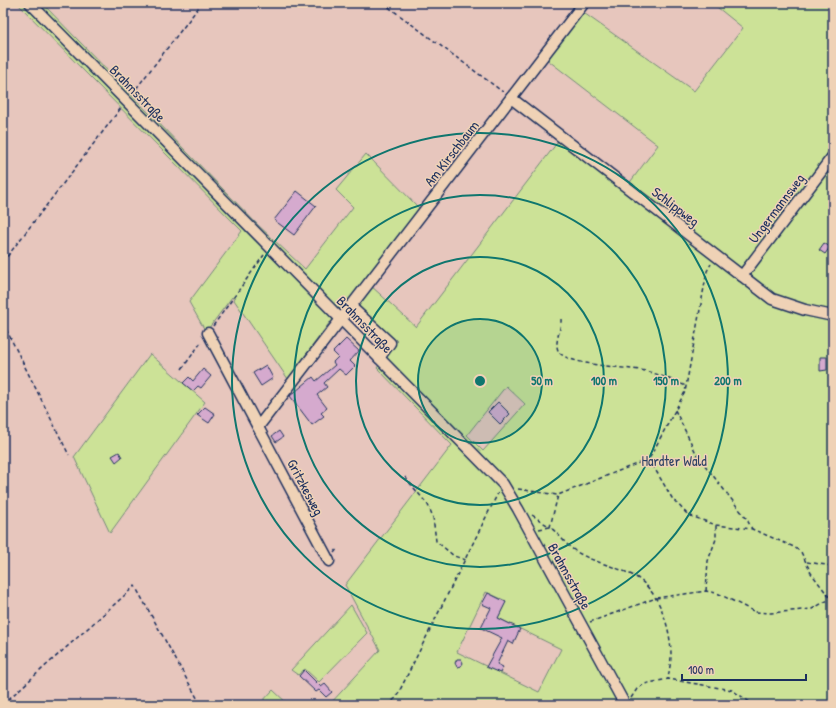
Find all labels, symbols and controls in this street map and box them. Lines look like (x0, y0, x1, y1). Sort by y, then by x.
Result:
street label: Brahmsstraße (105, 60, 170, 127)
street label: Am Kirschbaum (419, 116, 483, 190)
street label: Ungermannsweg (744, 169, 809, 247)
street label: Schlippweg (648, 182, 704, 231)
street label: Brahmsstraße (332, 291, 397, 358)
text: 50 m (531, 372, 553, 389)
text: 100 m (591, 372, 617, 389)
text: 150 m (653, 372, 679, 389)
text: 200 m (714, 372, 742, 389)
centre of rings (473, 374, 487, 388)
park label: Hardter Wald (641, 451, 707, 470)
street label: Gritzkesweg (282, 456, 329, 519)
street label: Brahmsstraße (543, 540, 596, 613)
scale bar (682, 656, 806, 682)
text: 100 m (688, 661, 714, 678)

